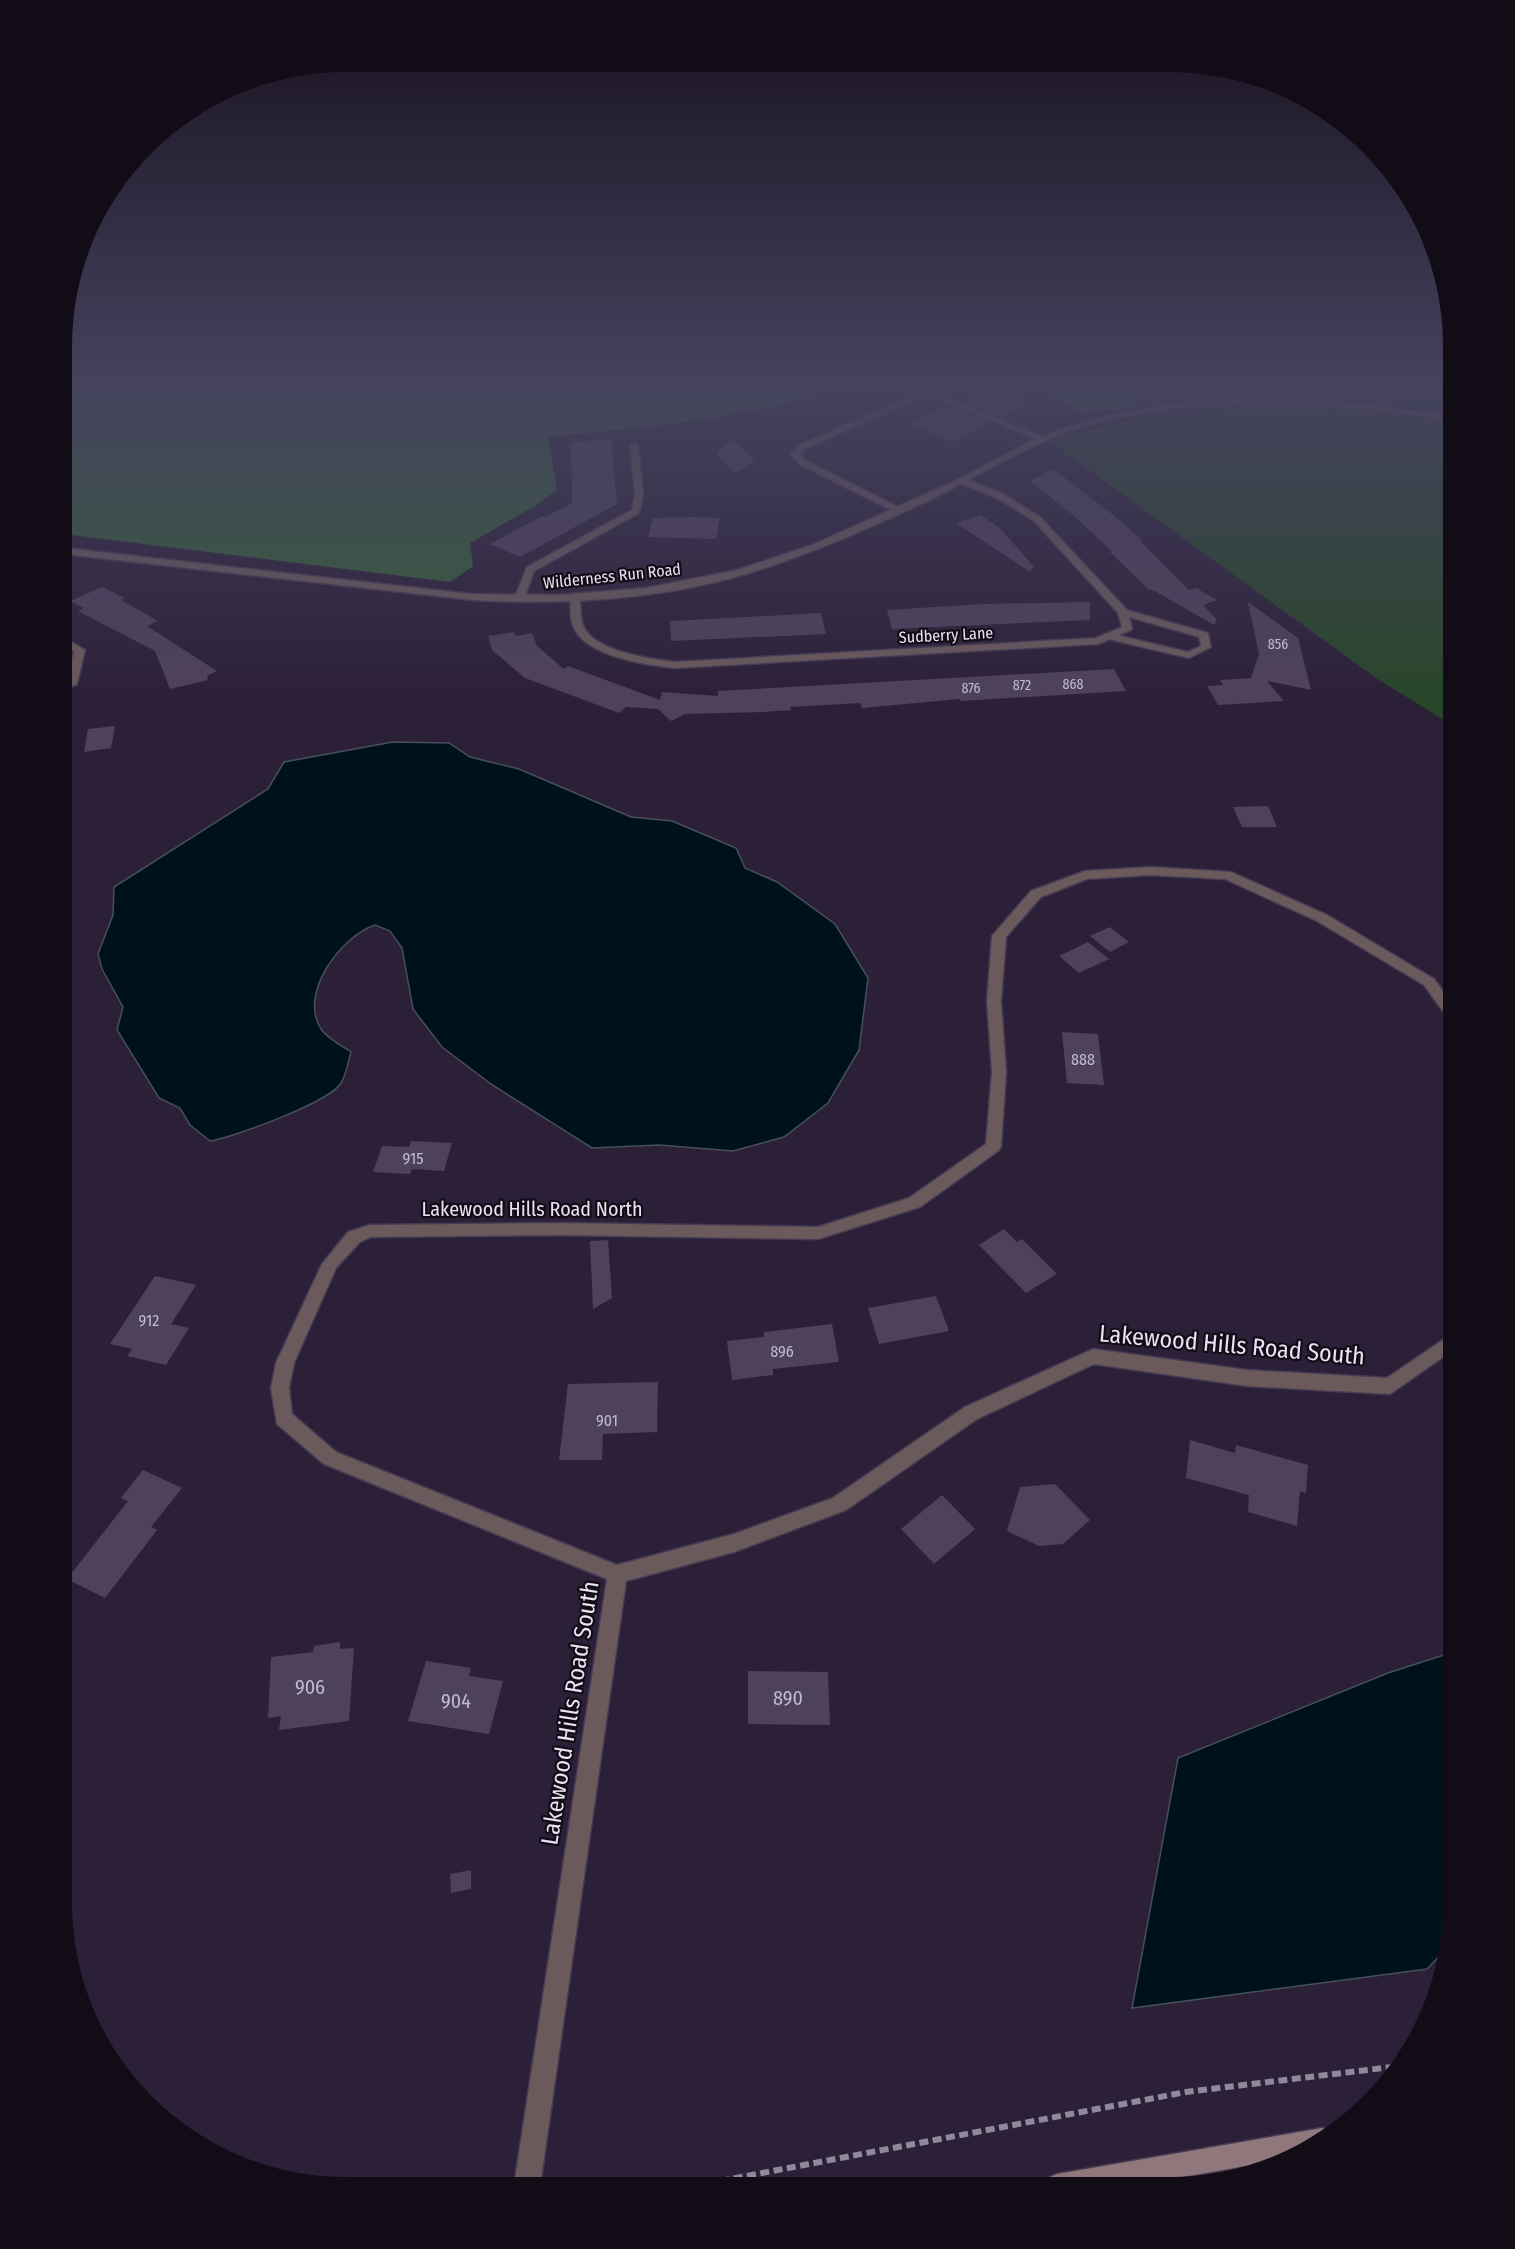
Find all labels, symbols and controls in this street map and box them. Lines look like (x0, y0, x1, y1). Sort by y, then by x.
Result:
street label: Wilderness Run Road (542, 559, 682, 593)
street label: Sudberry Lane (898, 623, 994, 647)
house number: 856 (1268, 636, 1288, 653)
house number: 868 (1063, 676, 1083, 693)
house number: 872 (1013, 677, 1031, 694)
house number: 876 (961, 680, 981, 697)
house number: 888 (1071, 1050, 1095, 1069)
house number: 915 (402, 1149, 424, 1168)
street label: Lakewood Hills Road North (422, 1197, 642, 1221)
house number: 912 (139, 1311, 159, 1330)
street label: Lakewood Hills Road South (1098, 1319, 1366, 1371)
house number: 896 (770, 1342, 794, 1361)
house number: 901 (596, 1411, 618, 1430)
street label: Lakewood Hills Road South (535, 1579, 605, 1847)
house number: 906 (295, 1675, 325, 1699)
house number: 890 (773, 1686, 803, 1710)
house number: 904 (441, 1689, 471, 1713)

